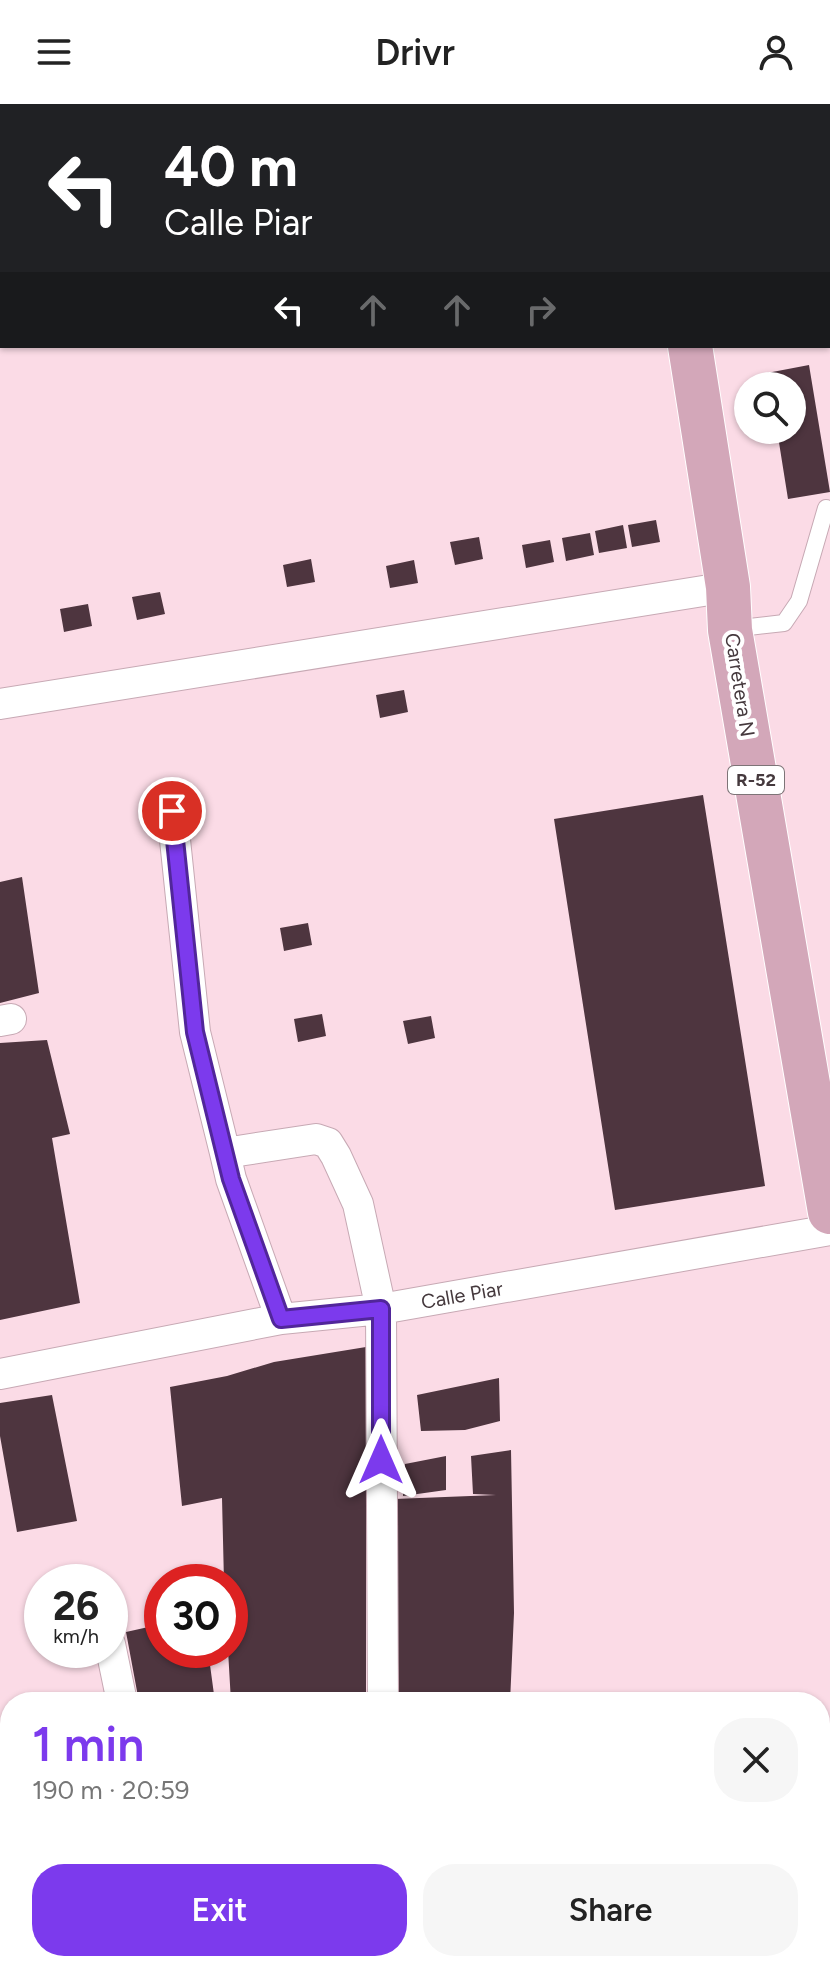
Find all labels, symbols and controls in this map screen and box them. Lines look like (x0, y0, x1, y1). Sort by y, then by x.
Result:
icon: menu (32, 30, 76, 74)
icon: person (754, 30, 798, 74)
text: Drivr (375, 31, 455, 74)
text: 40 m (164, 133, 298, 200)
icon: left (32, 136, 136, 240)
text: Calle Piar (164, 201, 312, 244)
icon: left (267, 288, 311, 332)
icon: ahead (351, 288, 395, 332)
icon: ahead (435, 288, 479, 332)
icon: right (519, 288, 563, 332)
map controls (734, 372, 806, 444)
button: search (734, 372, 806, 444)
street label: Carretera N (720, 631, 760, 739)
road number: R-52 (728, 766, 784, 794)
pin (138, 777, 206, 845)
icon: arrive (150, 789, 194, 833)
street label: Calle Piar (419, 1276, 505, 1314)
position arrow (339, 1418, 423, 1502)
speed limit sign: 30 (144, 1564, 248, 1668)
text: 26 (53, 1582, 99, 1630)
text: km/h (53, 1624, 99, 1648)
text: 1 min (32, 1715, 144, 1773)
button: close (714, 1718, 798, 1802)
text: 190 m · 20:59 (32, 1774, 190, 1806)
button: Exit (32, 1864, 407, 1956)
button: Share (423, 1864, 798, 1956)

